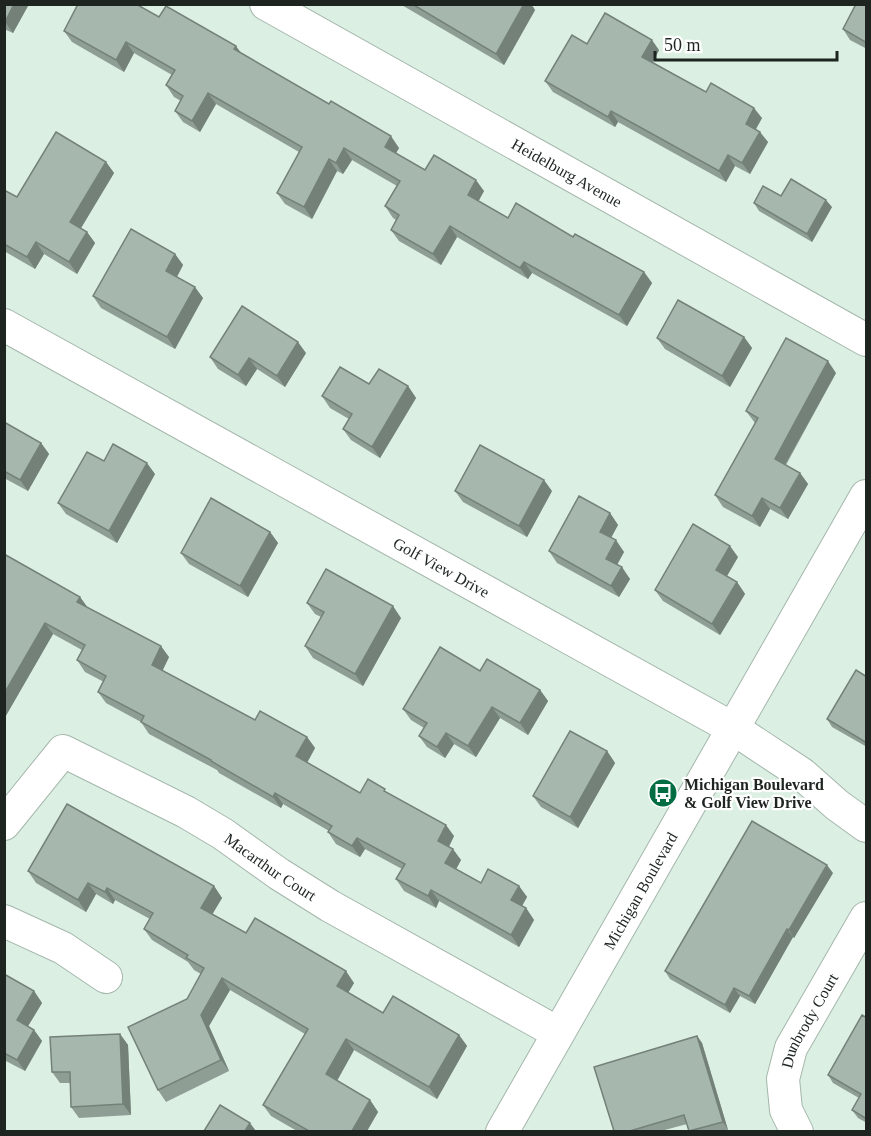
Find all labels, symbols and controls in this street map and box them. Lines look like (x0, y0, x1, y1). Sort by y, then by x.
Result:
scale bar (655, 24, 836, 62)
text: 50 m (664, 35, 701, 55)
street label: Heidelburg Avenue (509, 135, 625, 210)
street label: Golf View Drive (390, 534, 493, 601)
place label: Michigan Boulevard & Golf View Drive (684, 776, 824, 811)
bus stop icon: Michigan Boulevard & Golf View Drive (647, 777, 679, 809)
street label: Michigan Boulevard (600, 829, 680, 952)
street label: Macarthur Court (222, 830, 320, 904)
street label: Dunbrody Court (778, 970, 841, 1070)

